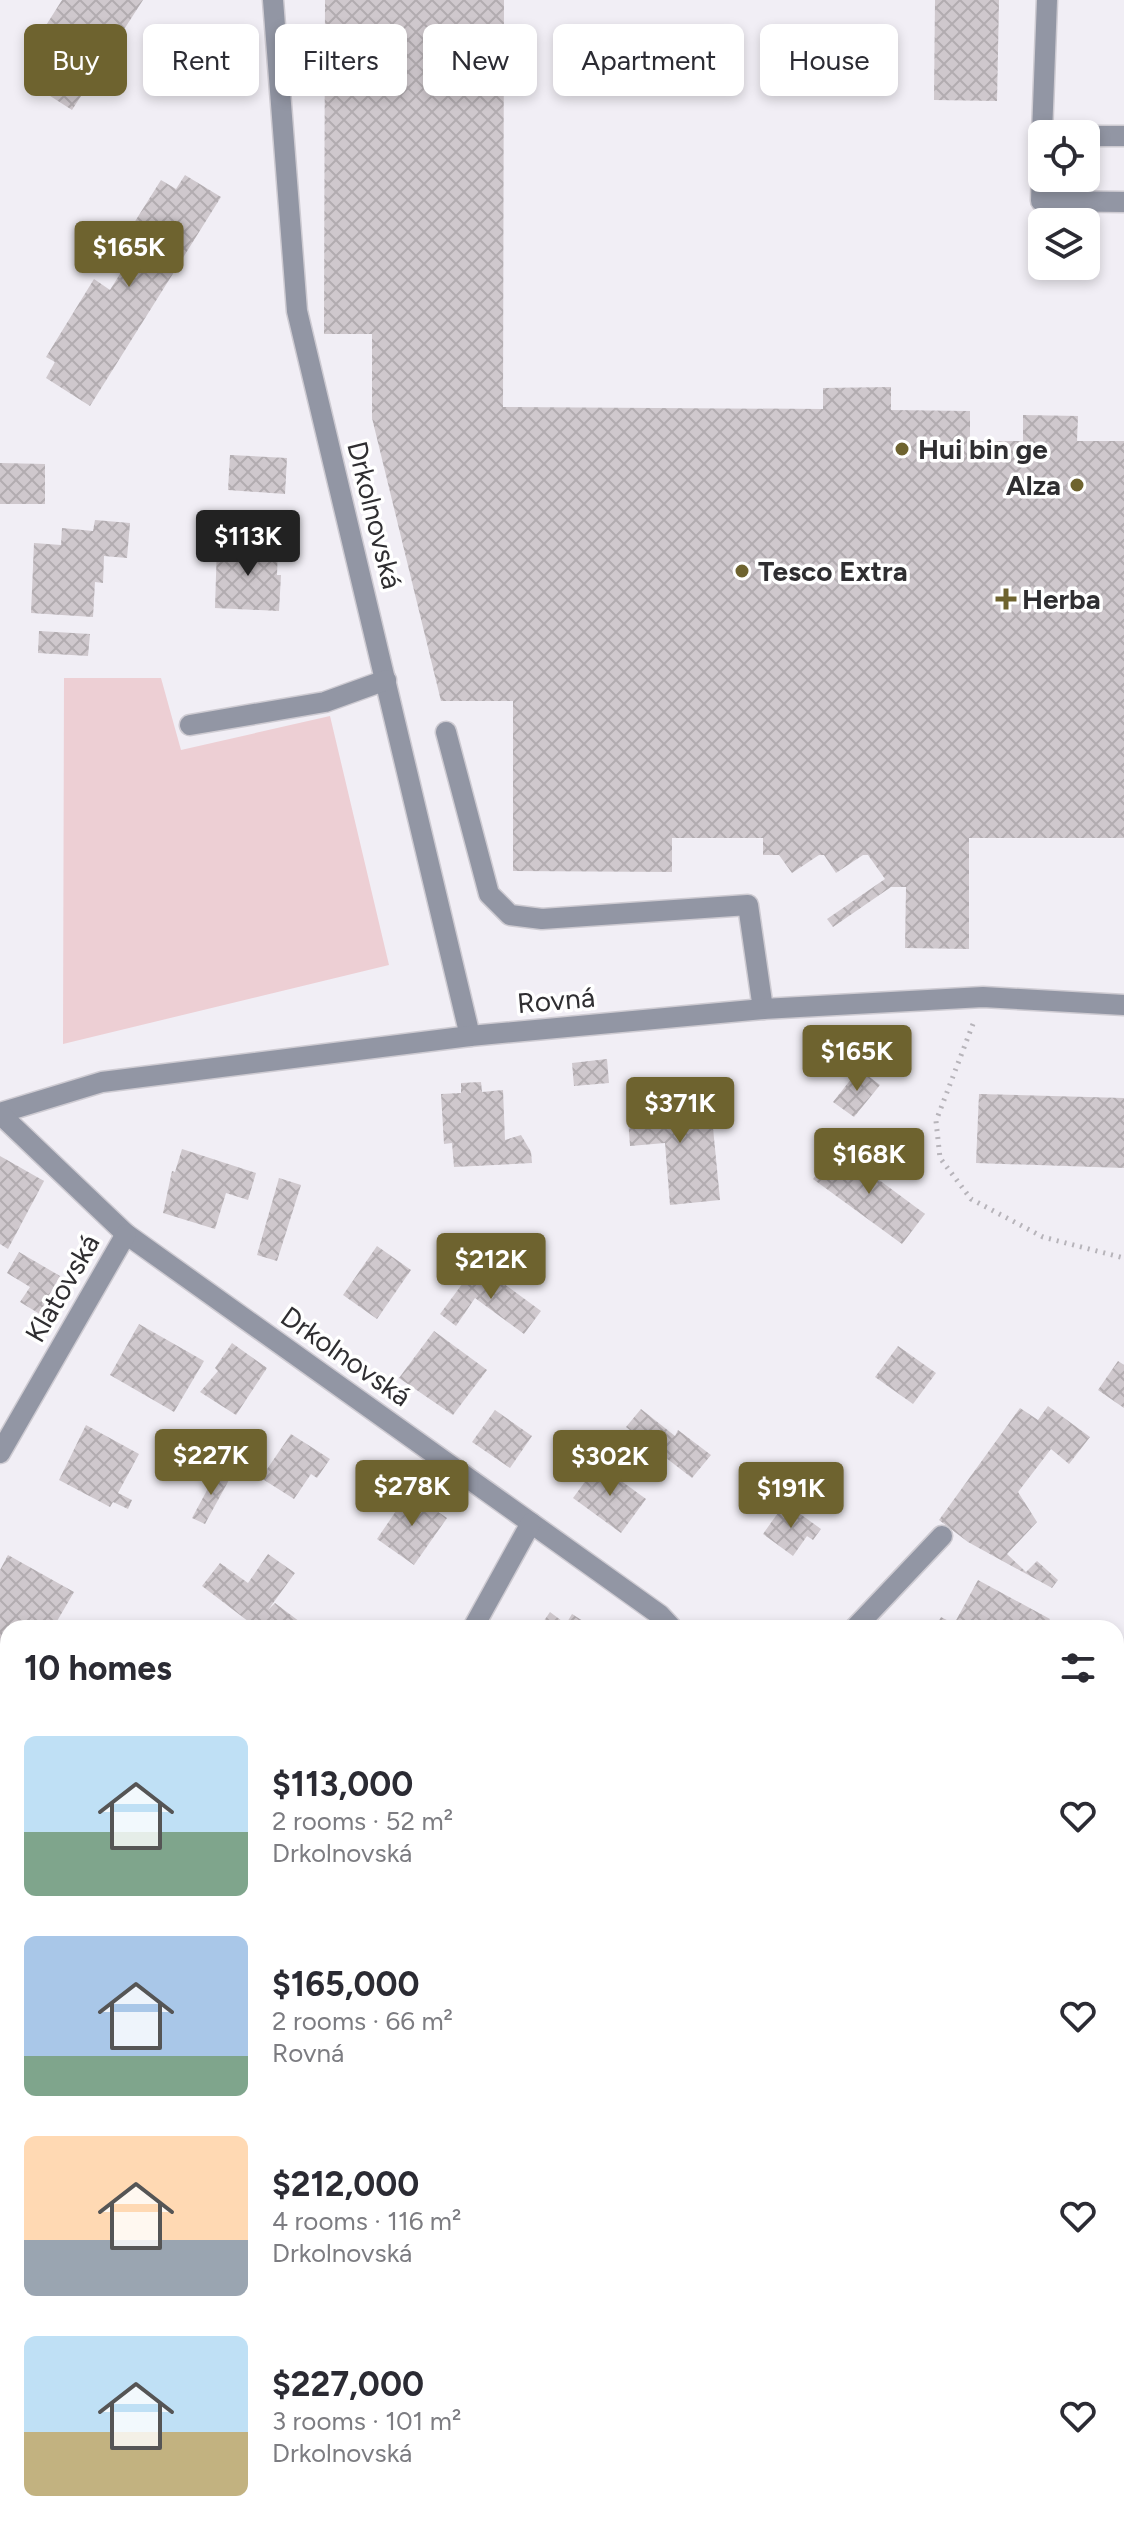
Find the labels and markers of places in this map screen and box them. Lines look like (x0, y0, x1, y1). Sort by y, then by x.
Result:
pin: $165K (73, 221, 185, 289)
place label: Hui bin ge (918, 432, 1048, 466)
marker: Hui bin ge (893, 440, 911, 458)
place label: Alza (1006, 468, 1061, 502)
marker: Alza (1068, 476, 1086, 494)
pin: $113K (192, 510, 304, 578)
place label: Tesco Extra (758, 554, 908, 588)
marker: Tesco Extra (733, 562, 751, 580)
place label: Herba (1022, 582, 1101, 616)
marker: Herba (997, 590, 1015, 608)
pin: $165K (801, 1025, 913, 1093)
pin: $371K (624, 1077, 736, 1145)
pin: $168K (813, 1128, 925, 1196)
pin: $212K (435, 1233, 547, 1301)
pin: $227K (155, 1429, 267, 1497)
pin: $302K (554, 1430, 666, 1498)
pin: $278K (356, 1460, 468, 1528)
pin: $191K (735, 1462, 847, 1530)

